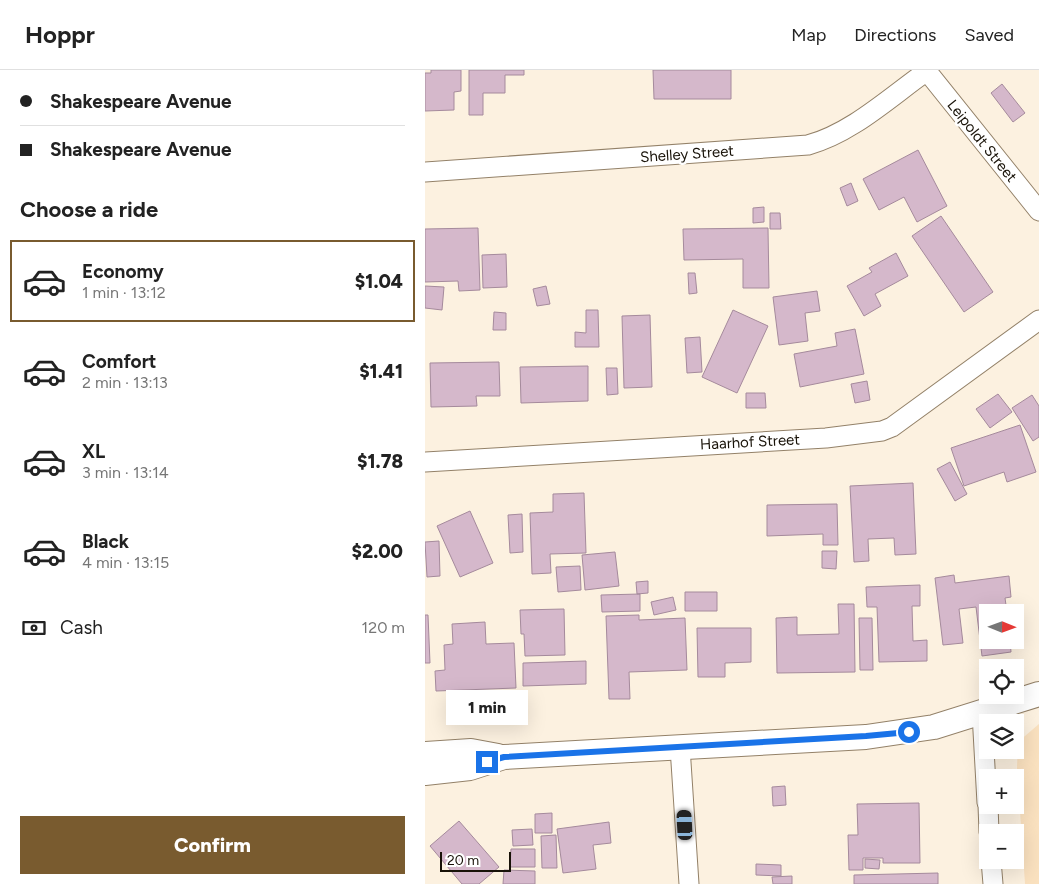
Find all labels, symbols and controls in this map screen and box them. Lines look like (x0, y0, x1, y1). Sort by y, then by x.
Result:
text: Hoppr (25, 20, 95, 49)
text: Map (791, 24, 826, 46)
text: Directions (854, 24, 936, 46)
text: Saved (964, 24, 1014, 46)
text: Shakespeare Avenue (50, 90, 232, 113)
street label: Leipoldt Street (943, 96, 1021, 186)
text: Shakespeare Avenue (50, 138, 232, 161)
street label: Shelley Street (640, 142, 735, 166)
text: Choose a ride (20, 196, 158, 223)
icon: car (22, 259, 67, 304)
text: Economy (82, 260, 164, 283)
text: $1.04 (355, 270, 403, 293)
text: 1 min · 13:12 (82, 283, 166, 302)
icon: car (22, 349, 67, 394)
text: Comfort (82, 350, 157, 373)
text: $1.41 (359, 360, 403, 383)
text: 2 min · 13:13 (82, 373, 168, 392)
street label: Haarhof Street (700, 430, 801, 454)
icon: car (22, 439, 67, 484)
text: XL (82, 440, 105, 463)
text: $1.78 (357, 450, 403, 473)
text: 3 min · 13:14 (82, 463, 169, 482)
icon: car (22, 529, 67, 574)
text: Black (82, 530, 129, 553)
text: $2.00 (352, 540, 403, 563)
text: 4 min · 13:15 (82, 553, 169, 572)
north arrow (979, 604, 1024, 649)
map controls (979, 604, 1024, 869)
icon: cash (20, 614, 48, 642)
text: Cash (60, 616, 103, 639)
text: 120 m (362, 618, 405, 637)
button: locate (979, 659, 1024, 704)
callout: 1 min (446, 690, 528, 724)
text: 1 min (468, 698, 506, 717)
button: layers (979, 714, 1024, 759)
route start (898, 721, 920, 743)
route end (476, 751, 498, 773)
button: + (979, 769, 1024, 814)
car (676, 810, 693, 840)
button: Confirm (20, 816, 405, 874)
button: − (979, 824, 1024, 869)
scale bar (440, 849, 511, 872)
text: 20 m (447, 852, 479, 869)

